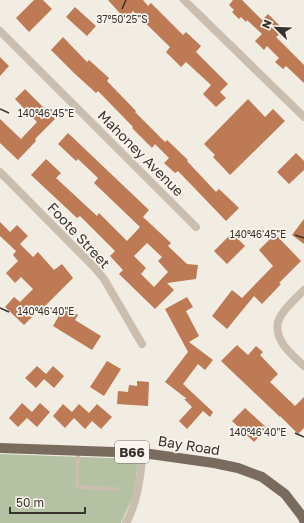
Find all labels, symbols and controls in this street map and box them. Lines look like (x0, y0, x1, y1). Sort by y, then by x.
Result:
north arrow (256, 8, 296, 48)
text: 37°50'25"S (96, 13, 148, 25)
text: N (259, 18, 274, 30)
text: 140°46'45"E (18, 107, 74, 119)
street label: Mahoney Avenue (95, 107, 187, 199)
street label: Foote Street (44, 199, 114, 271)
text: 140°46'45"E (230, 228, 286, 240)
text: 140°46'40"E (18, 305, 74, 317)
text: 140°46'40"E (230, 426, 286, 438)
street label: Bay Road (157, 432, 221, 458)
road number: B66 (115, 441, 149, 463)
scale bar (10, 489, 85, 515)
text: 50 m (16, 495, 44, 510)

